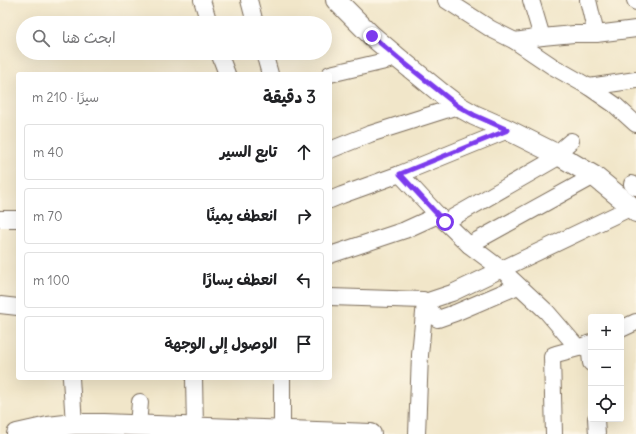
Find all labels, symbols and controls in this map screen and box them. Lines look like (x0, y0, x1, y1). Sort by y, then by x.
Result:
search box (16, 16, 332, 60)
icon: search (30, 27, 52, 49)
route end (363, 27, 381, 45)
text: ابحث هنا (62, 28, 116, 47)
text: 3 دقيقة (263, 86, 316, 108)
text: سيرًا · 210 m (32, 89, 99, 106)
icon: ahead (293, 141, 315, 163)
text: تابع السير (220, 142, 277, 161)
text: 40 m (33, 144, 64, 161)
icon: right (293, 205, 315, 227)
text: انعطف يمينًا (206, 206, 277, 225)
text: 70 m (33, 208, 62, 225)
route start (436, 213, 454, 231)
icon: left (293, 269, 315, 291)
text: انعطف يسارًا (203, 270, 277, 289)
text: 100 m (33, 272, 70, 289)
map controls (588, 314, 624, 422)
button: + (588, 314, 624, 350)
icon: arrive (293, 333, 315, 355)
text: الوصول إلى الوجهة (164, 334, 277, 353)
button: − (588, 350, 624, 386)
button: locate (588, 386, 624, 422)

